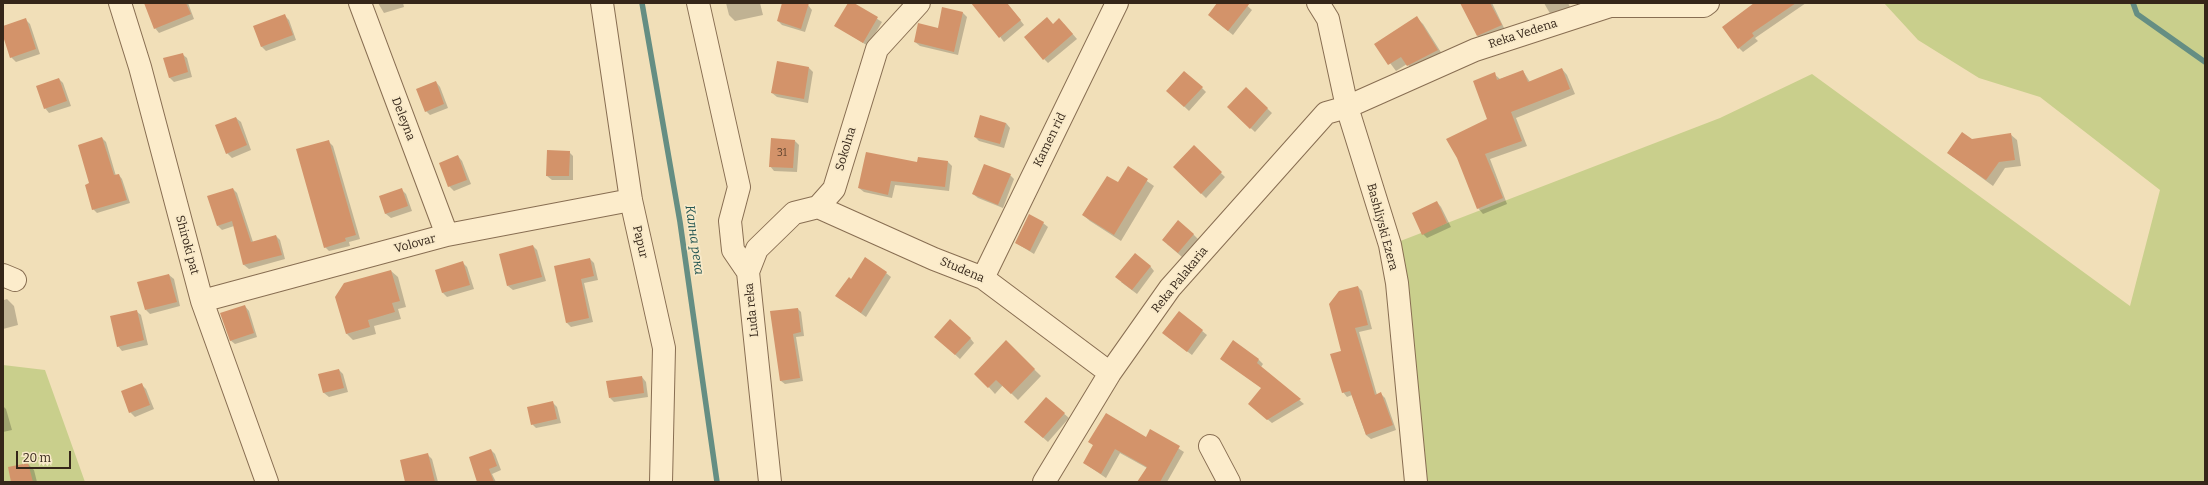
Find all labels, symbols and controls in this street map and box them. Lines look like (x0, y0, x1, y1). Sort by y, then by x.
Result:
street label: Reka Vedena (1487, 16, 1559, 52)
street label: Deleyna (388, 95, 418, 143)
street label: Kamen rid (1031, 111, 1069, 169)
street label: Sokolna (833, 125, 859, 173)
house number: 31 (777, 147, 787, 159)
street label: Bashliyski Ezera (1363, 182, 1401, 272)
water label: Кална река (681, 204, 707, 276)
street label: Shiroki pat (172, 214, 202, 276)
street label: Papur (629, 224, 651, 260)
street label: Volovar (393, 232, 437, 256)
street label: Reka Palakaria (1149, 244, 1211, 316)
street label: Studena (938, 254, 986, 286)
street label: Luda reka (742, 282, 762, 338)
scale bar (18, 443, 73, 469)
text: 20 m (23, 451, 51, 465)

